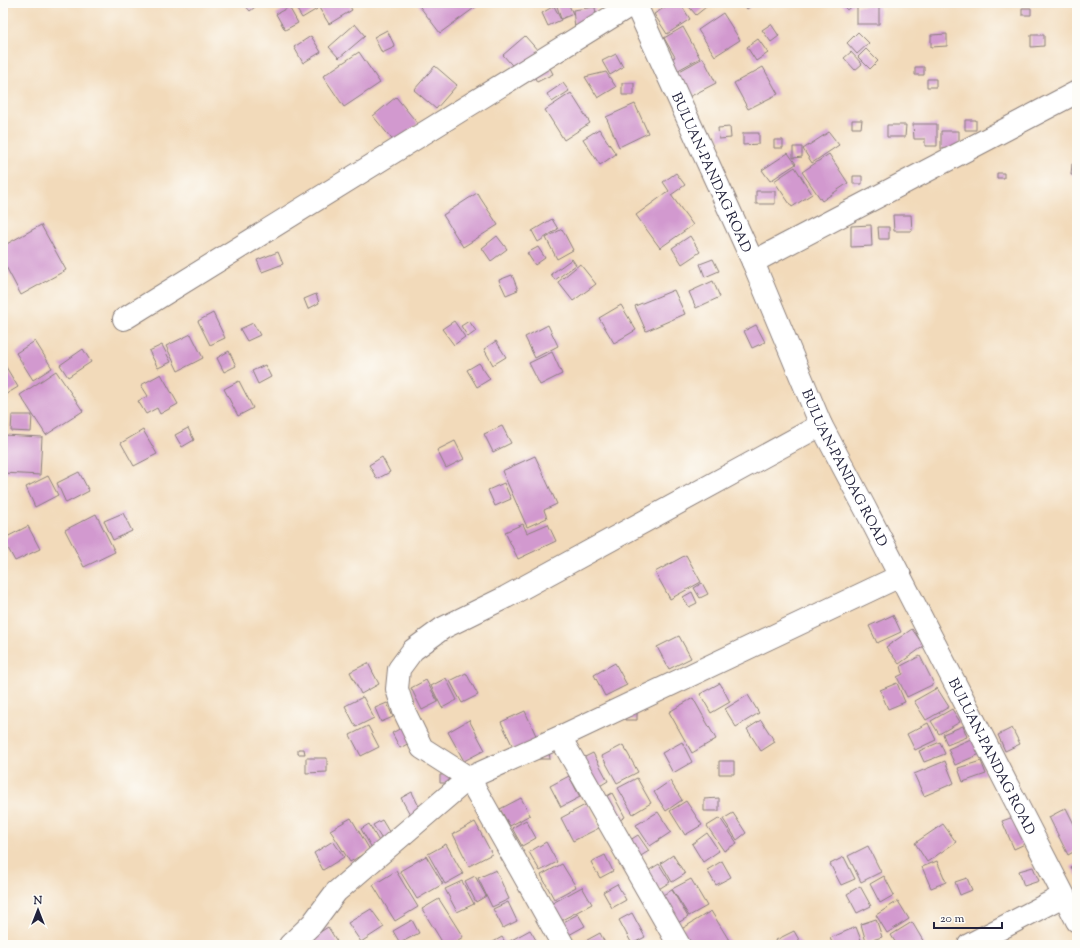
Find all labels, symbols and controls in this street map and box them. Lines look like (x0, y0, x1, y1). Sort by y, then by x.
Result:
street label: BULUAN-PANDAG ROAD (665, 90, 755, 256)
street label: BULUAN-PANDAG ROAD (795, 387, 891, 551)
street label: BULUAN-PANDAG ROAD (942, 675, 1039, 839)
north arrow (18, 890, 58, 930)
text: N (33, 893, 43, 909)
scale bar (934, 904, 1002, 930)
text: 20 m (940, 910, 965, 928)

